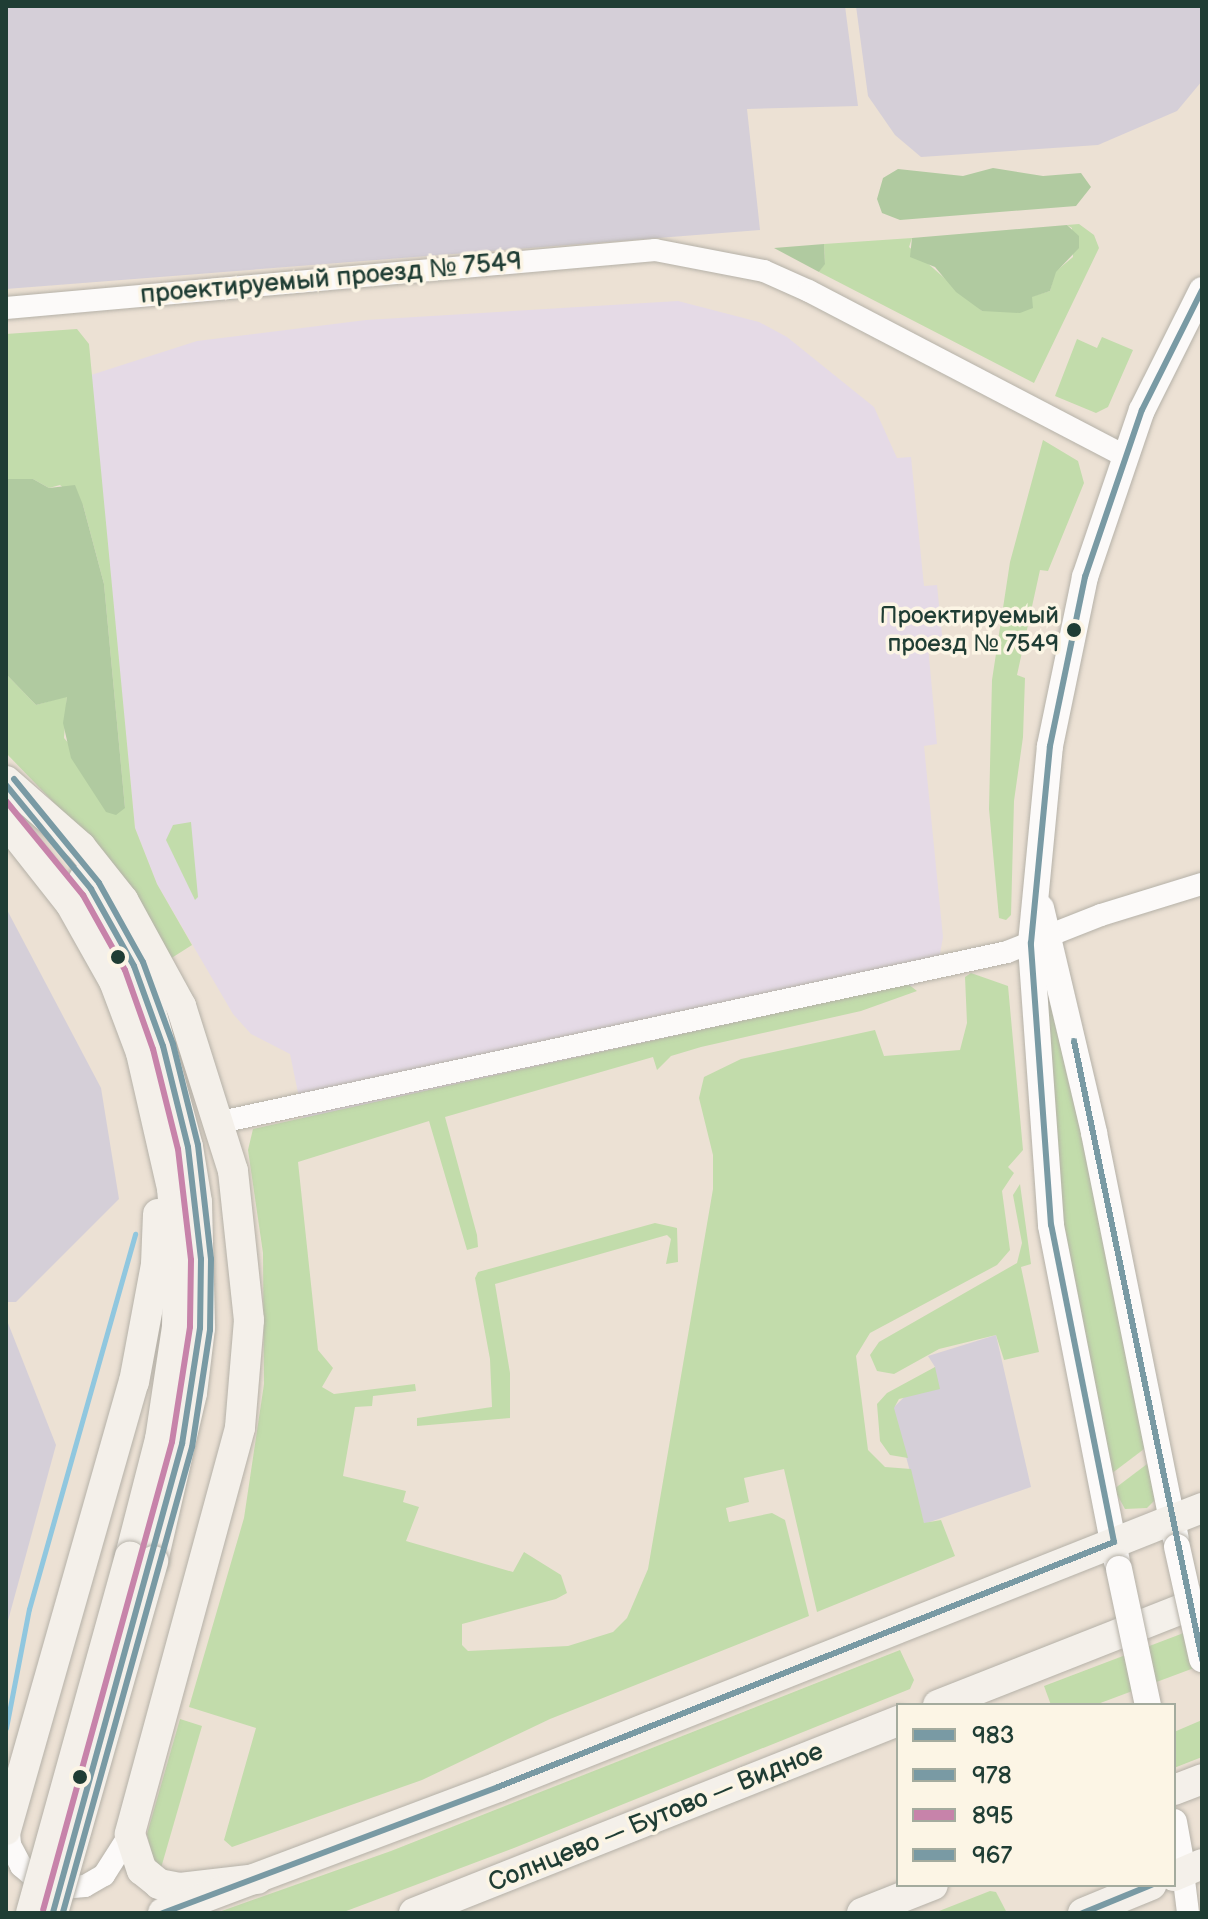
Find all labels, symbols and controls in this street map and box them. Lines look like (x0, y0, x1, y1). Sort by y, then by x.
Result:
street label: проектируемый проезд № 7549 (139, 247, 523, 311)
place label: Проектируемый проезд № 7549 (880, 602, 1059, 658)
marker: Проектируемый проезд № 7549 (1066, 622, 1082, 638)
unlabelled marker (110, 949, 126, 965)
legend (896, 1703, 1176, 1887)
text: 983 (972, 1721, 1015, 1750)
street label: Солнцево — Бутово — Видное (482, 1736, 830, 1900)
text: 978 (972, 1761, 1012, 1790)
unlabelled marker (72, 1769, 88, 1785)
text: 895 (972, 1801, 1014, 1830)
text: 967 (972, 1841, 1012, 1870)

